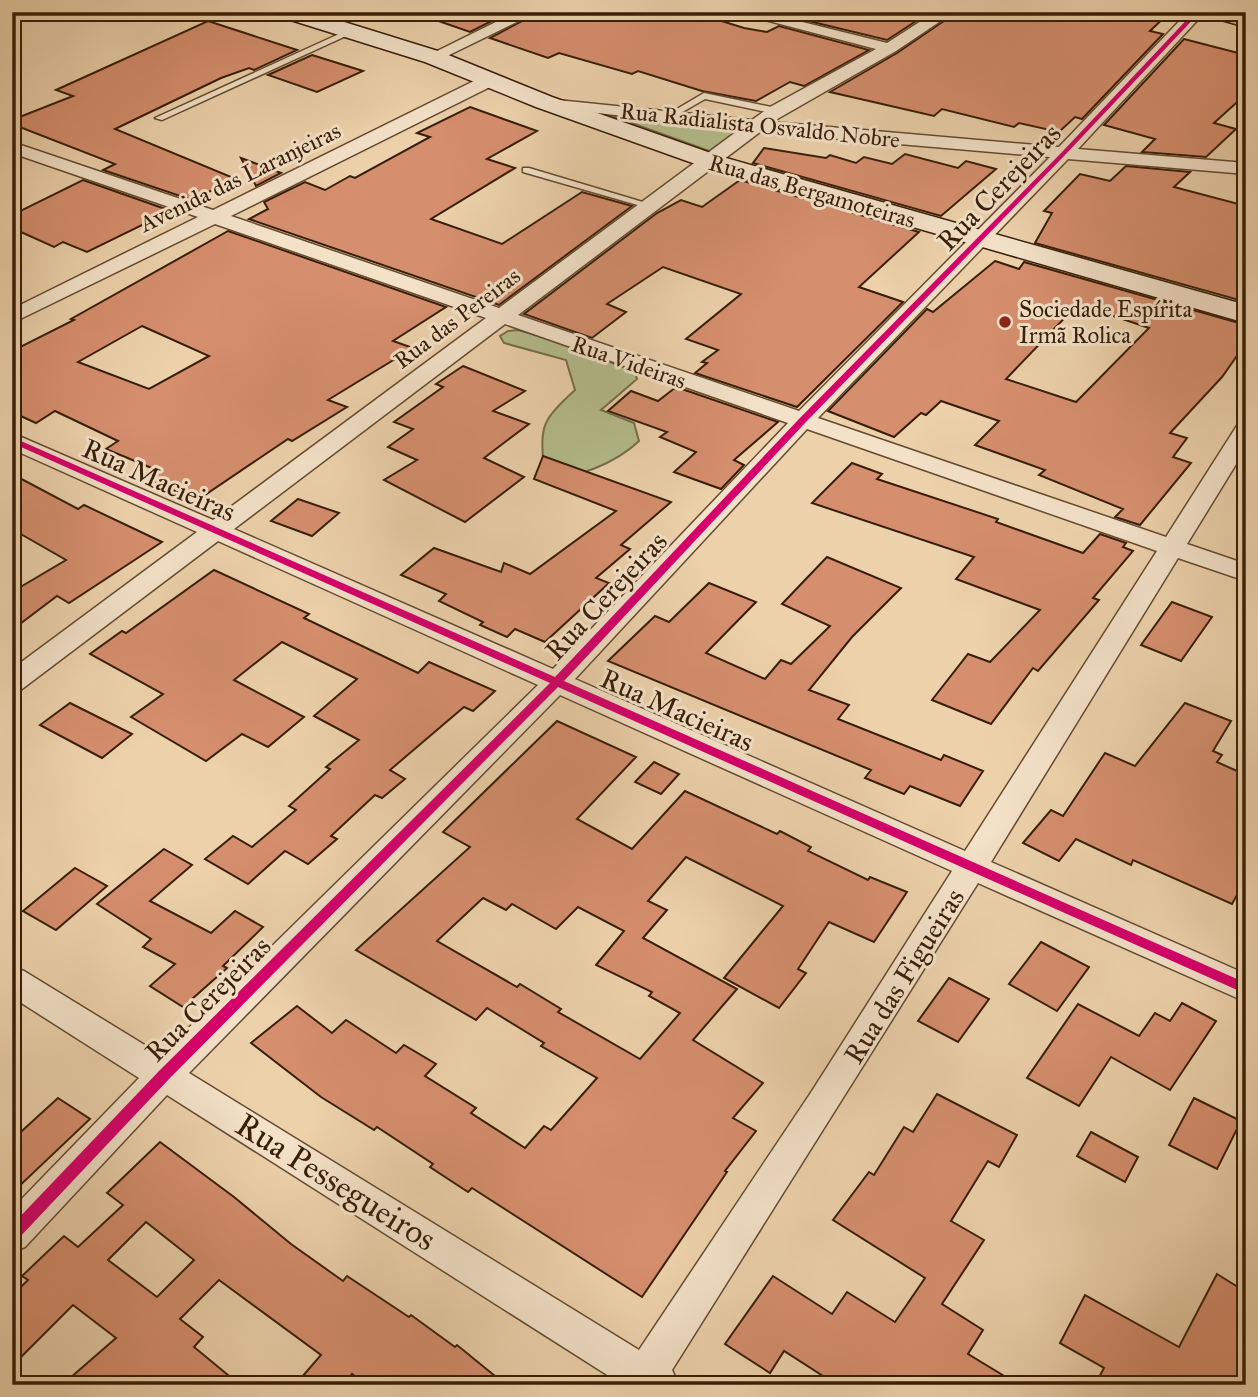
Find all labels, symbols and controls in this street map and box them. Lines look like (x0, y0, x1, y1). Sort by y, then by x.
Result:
street label: Rua Radialista Osvaldo Nobre (619, 96, 901, 154)
street label: Avenida das Laranjeiras (134, 116, 345, 238)
street label: Rua Cerejeiras (930, 116, 1068, 258)
street label: Rua das Bergamoteiras (705, 148, 918, 235)
street label: Rua das Pereiras (388, 261, 526, 375)
place label: Sociedade Espírita Irmã Rolica (1019, 295, 1193, 349)
marker: Sociedade Espírita Irmã Rolica (997, 314, 1013, 330)
street label: Rua Videiras (568, 329, 690, 395)
street label: Rua Macieiras (77, 431, 241, 529)
street label: Rua Cerejeiras (537, 524, 675, 668)
street label: Rua Macieiras (595, 661, 759, 759)
street label: Rua das Figueiras (836, 882, 972, 1070)
street label: Rua Cerejeiras (138, 929, 278, 1069)
street label: Rua Pessegueiros (229, 1105, 443, 1259)

